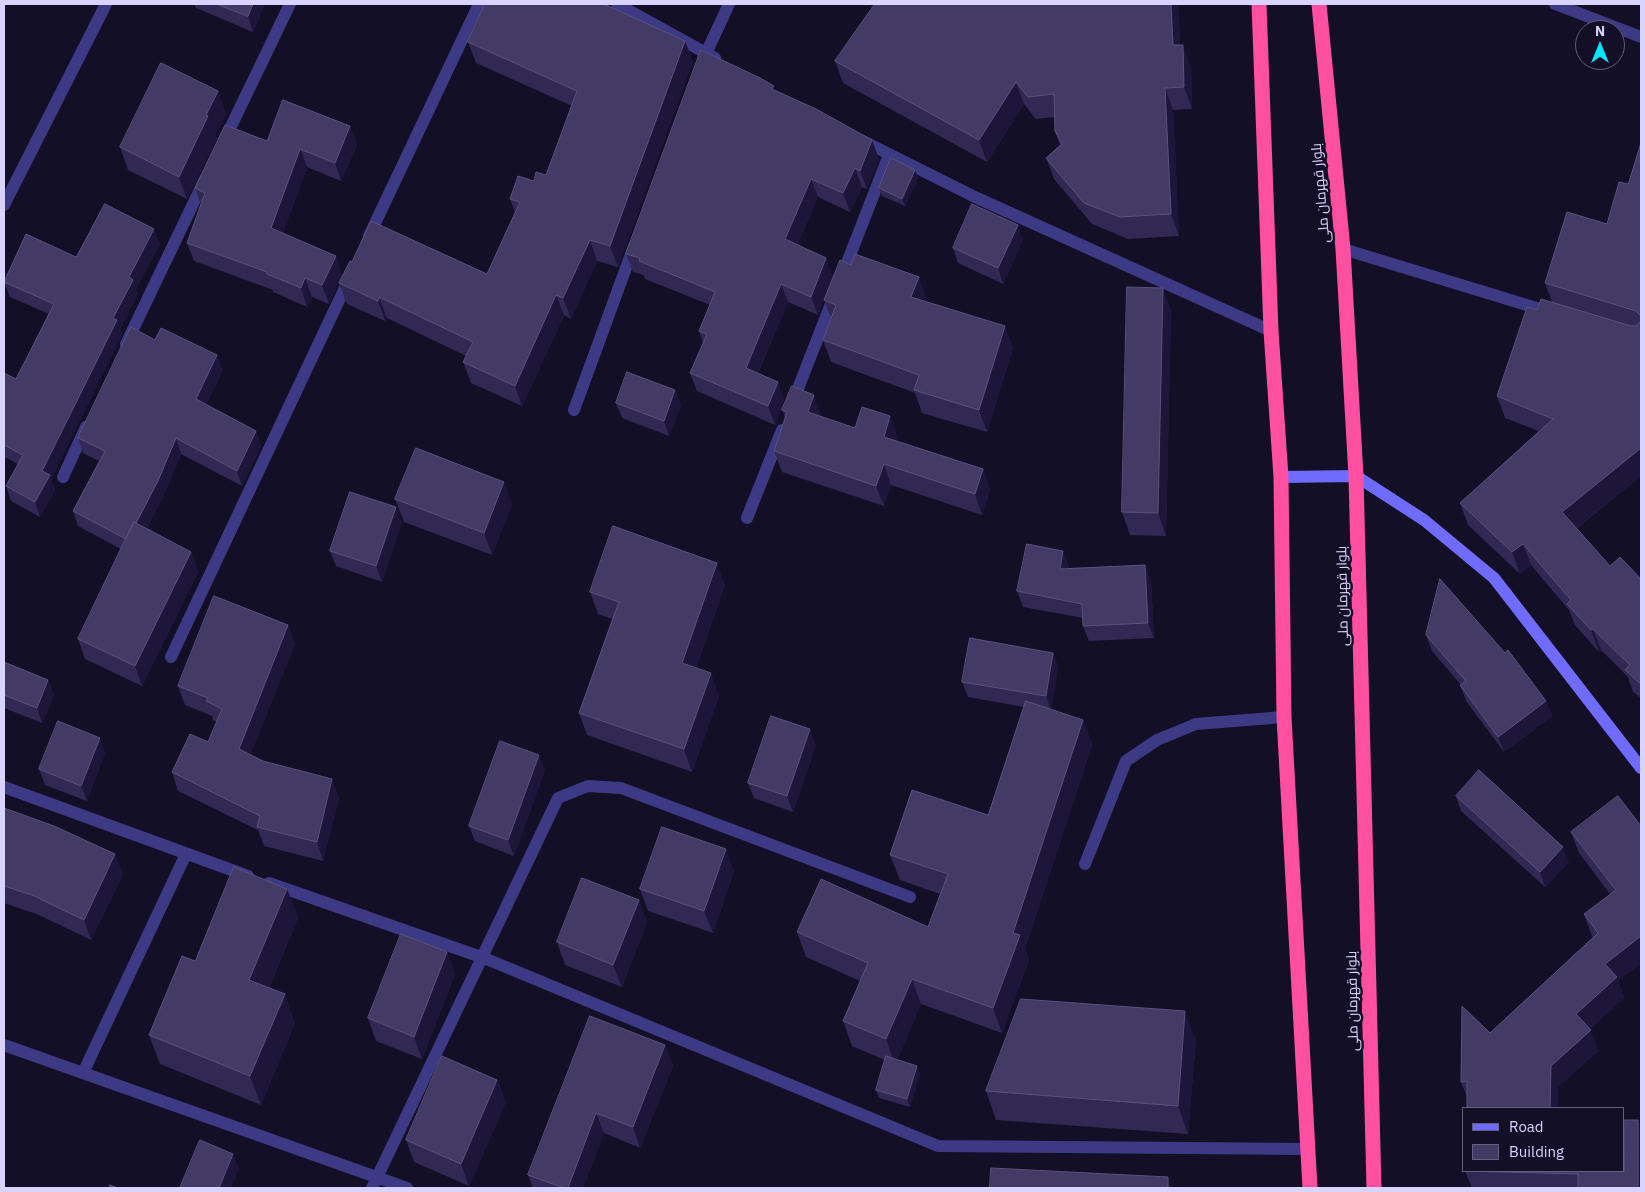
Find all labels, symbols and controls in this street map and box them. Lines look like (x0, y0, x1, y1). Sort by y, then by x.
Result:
north arrow (1575, 20, 1625, 70)
text: N (1595, 22, 1605, 40)
street label: بلوار قهرمان ملی (1308, 142, 1334, 244)
street label: بلوار قهرمان ملی (1334, 546, 1352, 646)
street label: بلوار قهرمان ملی (1344, 951, 1362, 1051)
legend (1462, 1107, 1625, 1172)
text: Road (1509, 1117, 1544, 1136)
text: Building (1509, 1142, 1564, 1161)

